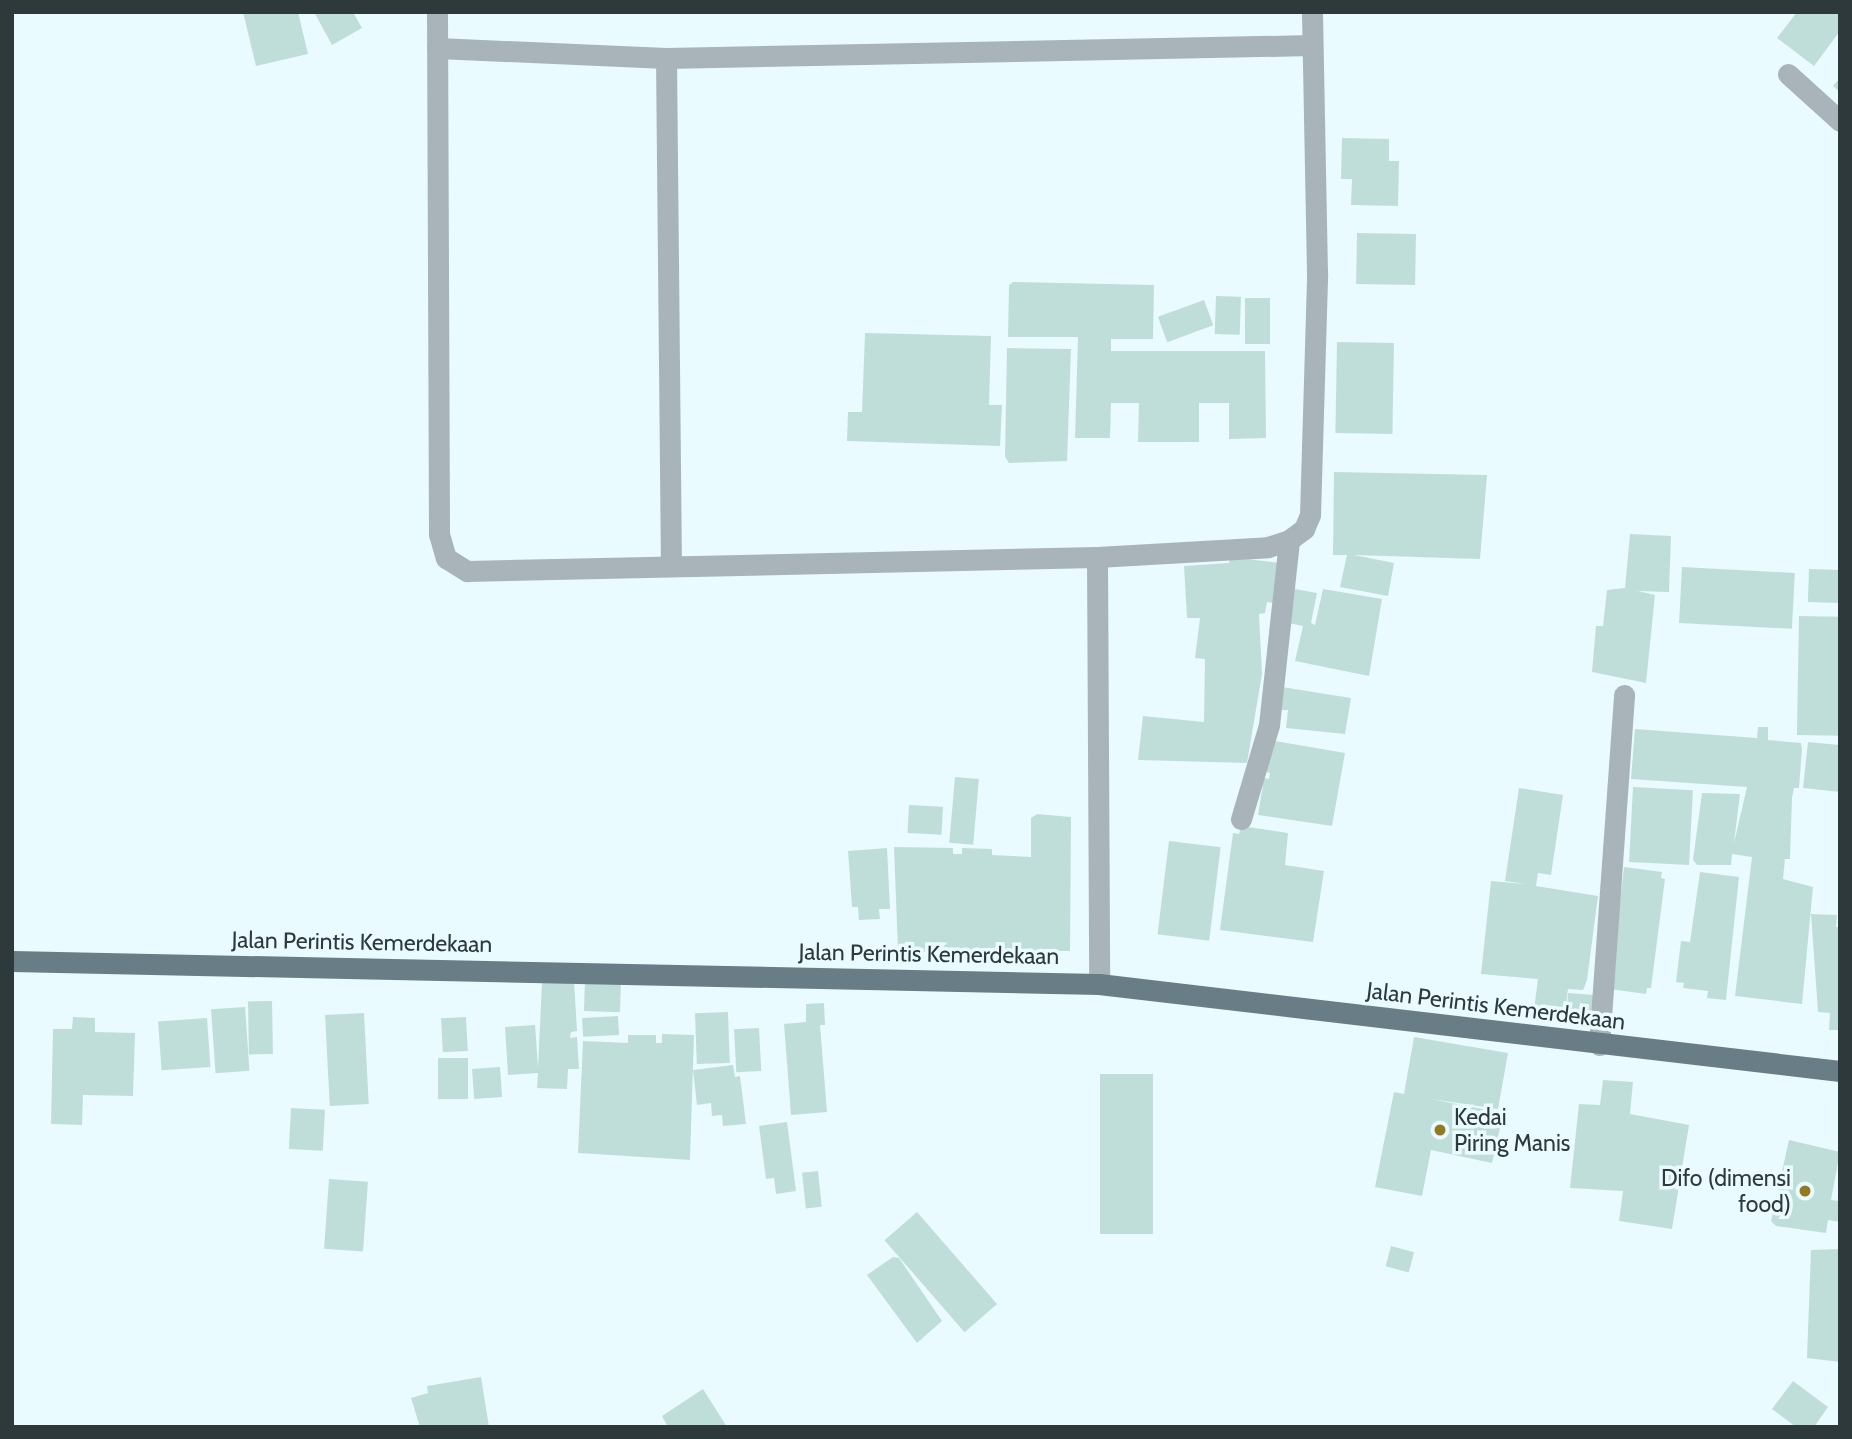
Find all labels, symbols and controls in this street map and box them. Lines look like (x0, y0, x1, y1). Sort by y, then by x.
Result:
street label: Jalan Perintis Kemerdekaan (232, 926, 492, 958)
street label: Jalan Perintis Kemerdekaan (799, 938, 1059, 970)
street label: Jalan Perintis Kemerdekaan (1365, 976, 1627, 1036)
place label: Kedai Piring Manis (1454, 1103, 1570, 1157)
marker: Kedai Piring Manis (1432, 1122, 1448, 1138)
place label: Difo (dimensi food) (1661, 1164, 1791, 1218)
marker: Difo (dimensi food) (1797, 1183, 1813, 1199)

